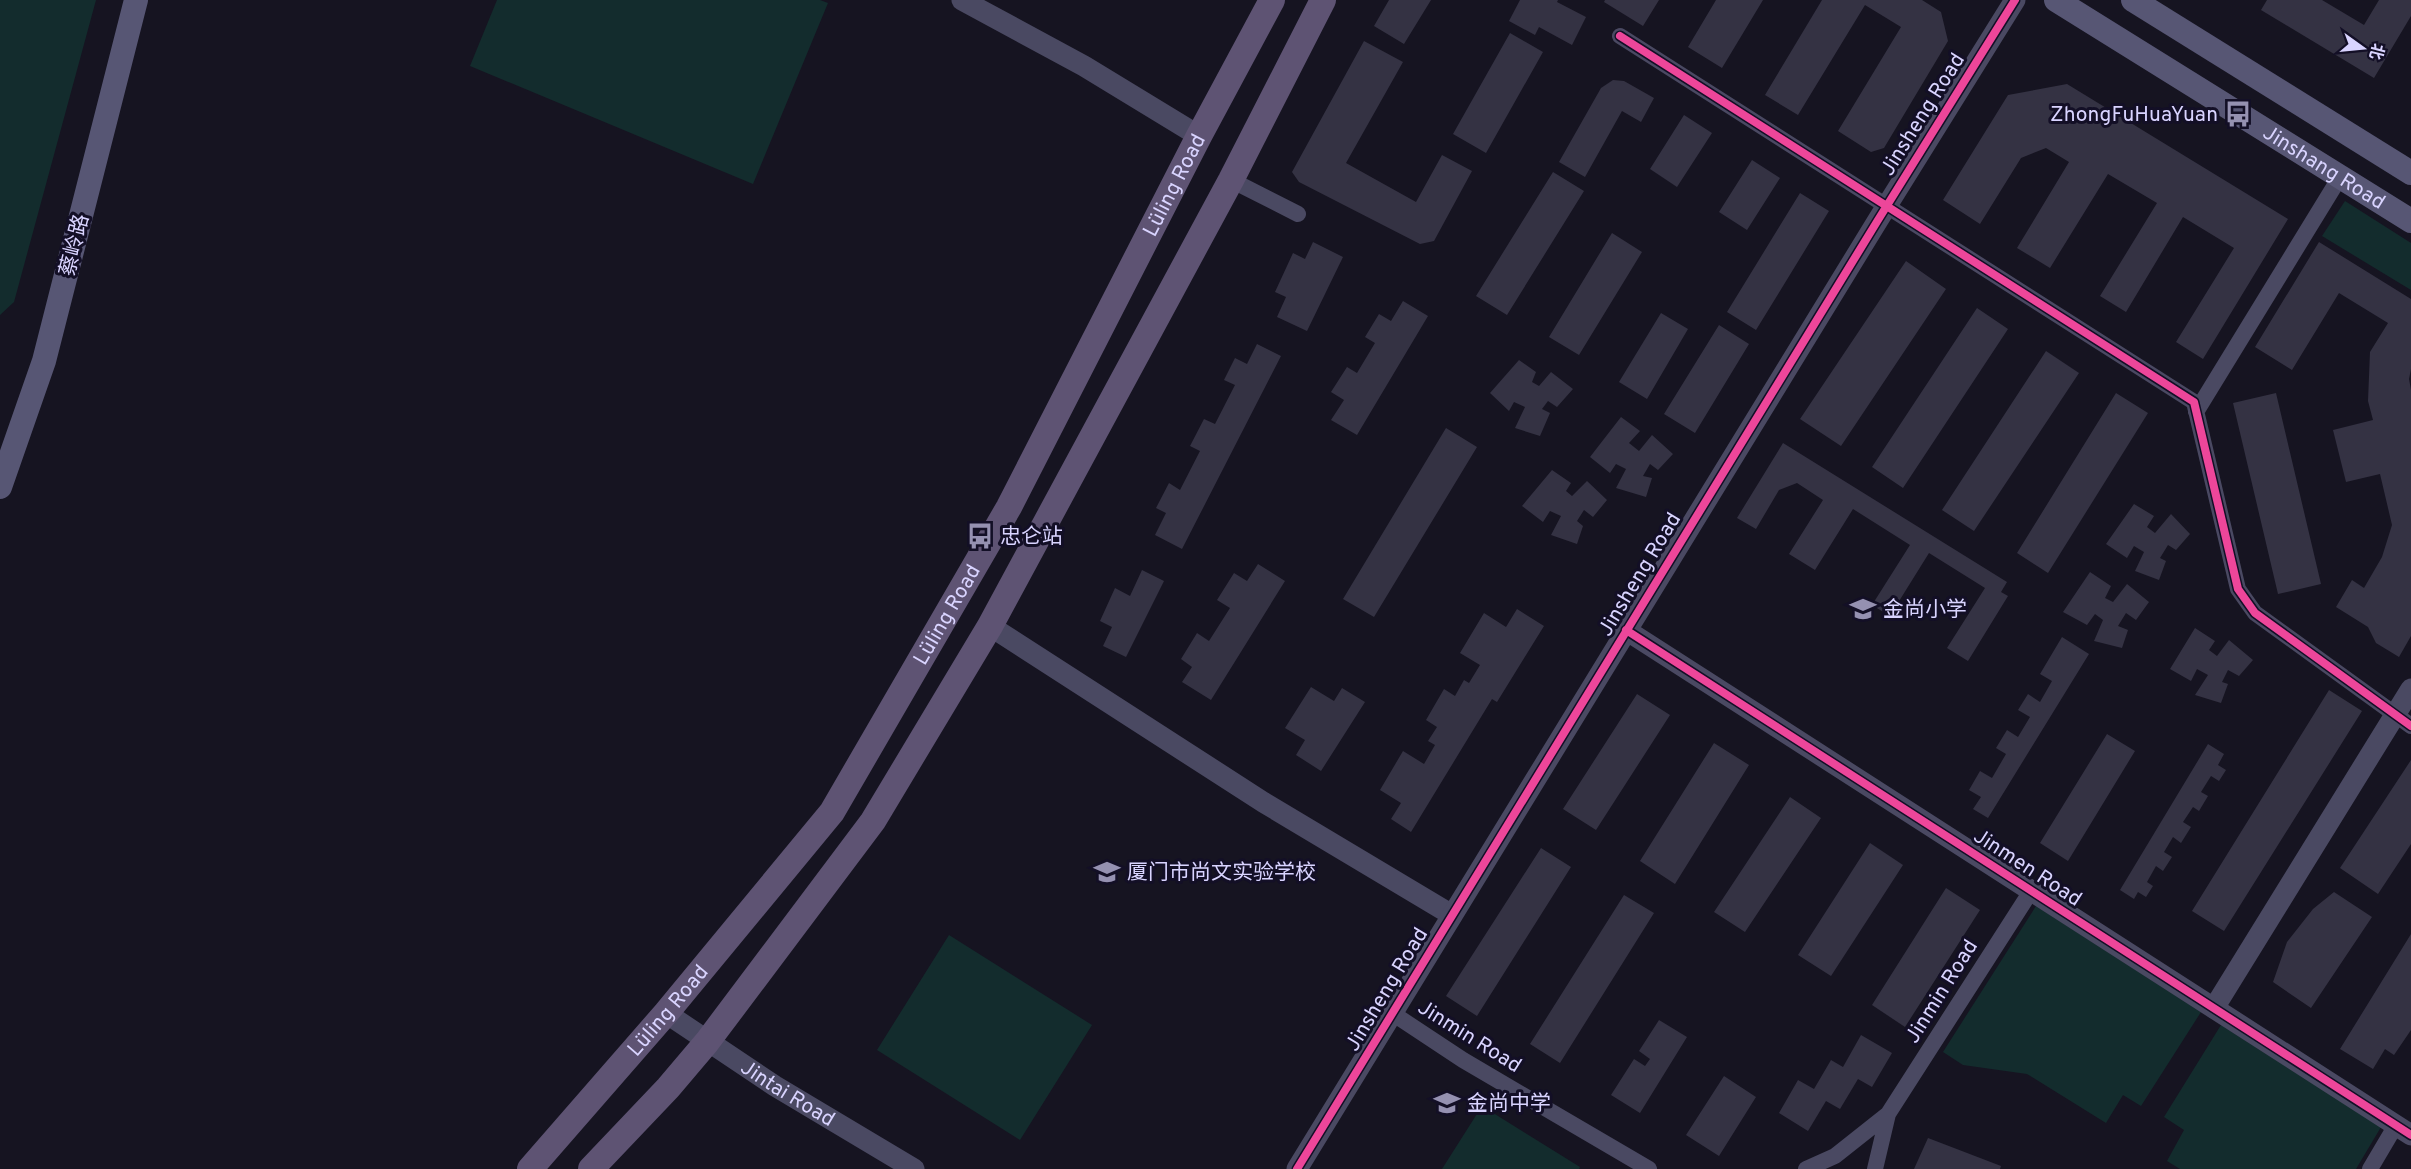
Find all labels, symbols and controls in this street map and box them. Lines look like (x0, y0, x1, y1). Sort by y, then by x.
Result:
north arrow (2333, 18, 2393, 78)
text: 北 (2364, 41, 2387, 62)
street label: Jinsheng Road (1875, 48, 1972, 181)
bus stop icon: ZhongFuHuaYuan (2223, 99, 2253, 129)
place label: ZhongFuHuaYuan (2050, 102, 2218, 129)
street label: Jinshang Road (2257, 120, 2390, 217)
street label: Lüling Road (1138, 130, 1213, 242)
street label: 蔡岭路 (55, 212, 96, 279)
street label: Jinsheng Road (1593, 508, 1688, 642)
bus stop icon: 忠仑站 (965, 521, 995, 551)
place label: 忠仑站 (1000, 524, 1063, 551)
street label: Lüling Road (908, 560, 988, 670)
school or university icon: 金尚小学 (1848, 594, 1878, 624)
place label: 金尚小学 (1883, 597, 1967, 624)
street label: Jinmen Road (1968, 823, 2086, 913)
school or university icon: 厦门市尚文实验学校 (1092, 857, 1122, 887)
place label: 厦门市尚文实验学校 (1127, 860, 1316, 887)
street label: Jinsheng Road (1340, 923, 1435, 1057)
street label: Jinmin Road (1900, 935, 1985, 1049)
street label: Lüling Road (622, 960, 715, 1063)
street label: Jinmin Road (1412, 995, 1526, 1080)
street label: Jintai Road (735, 1055, 839, 1134)
school or university icon: 金尚中学 (1432, 1088, 1462, 1118)
place label: 金尚中学 (1467, 1091, 1551, 1118)

